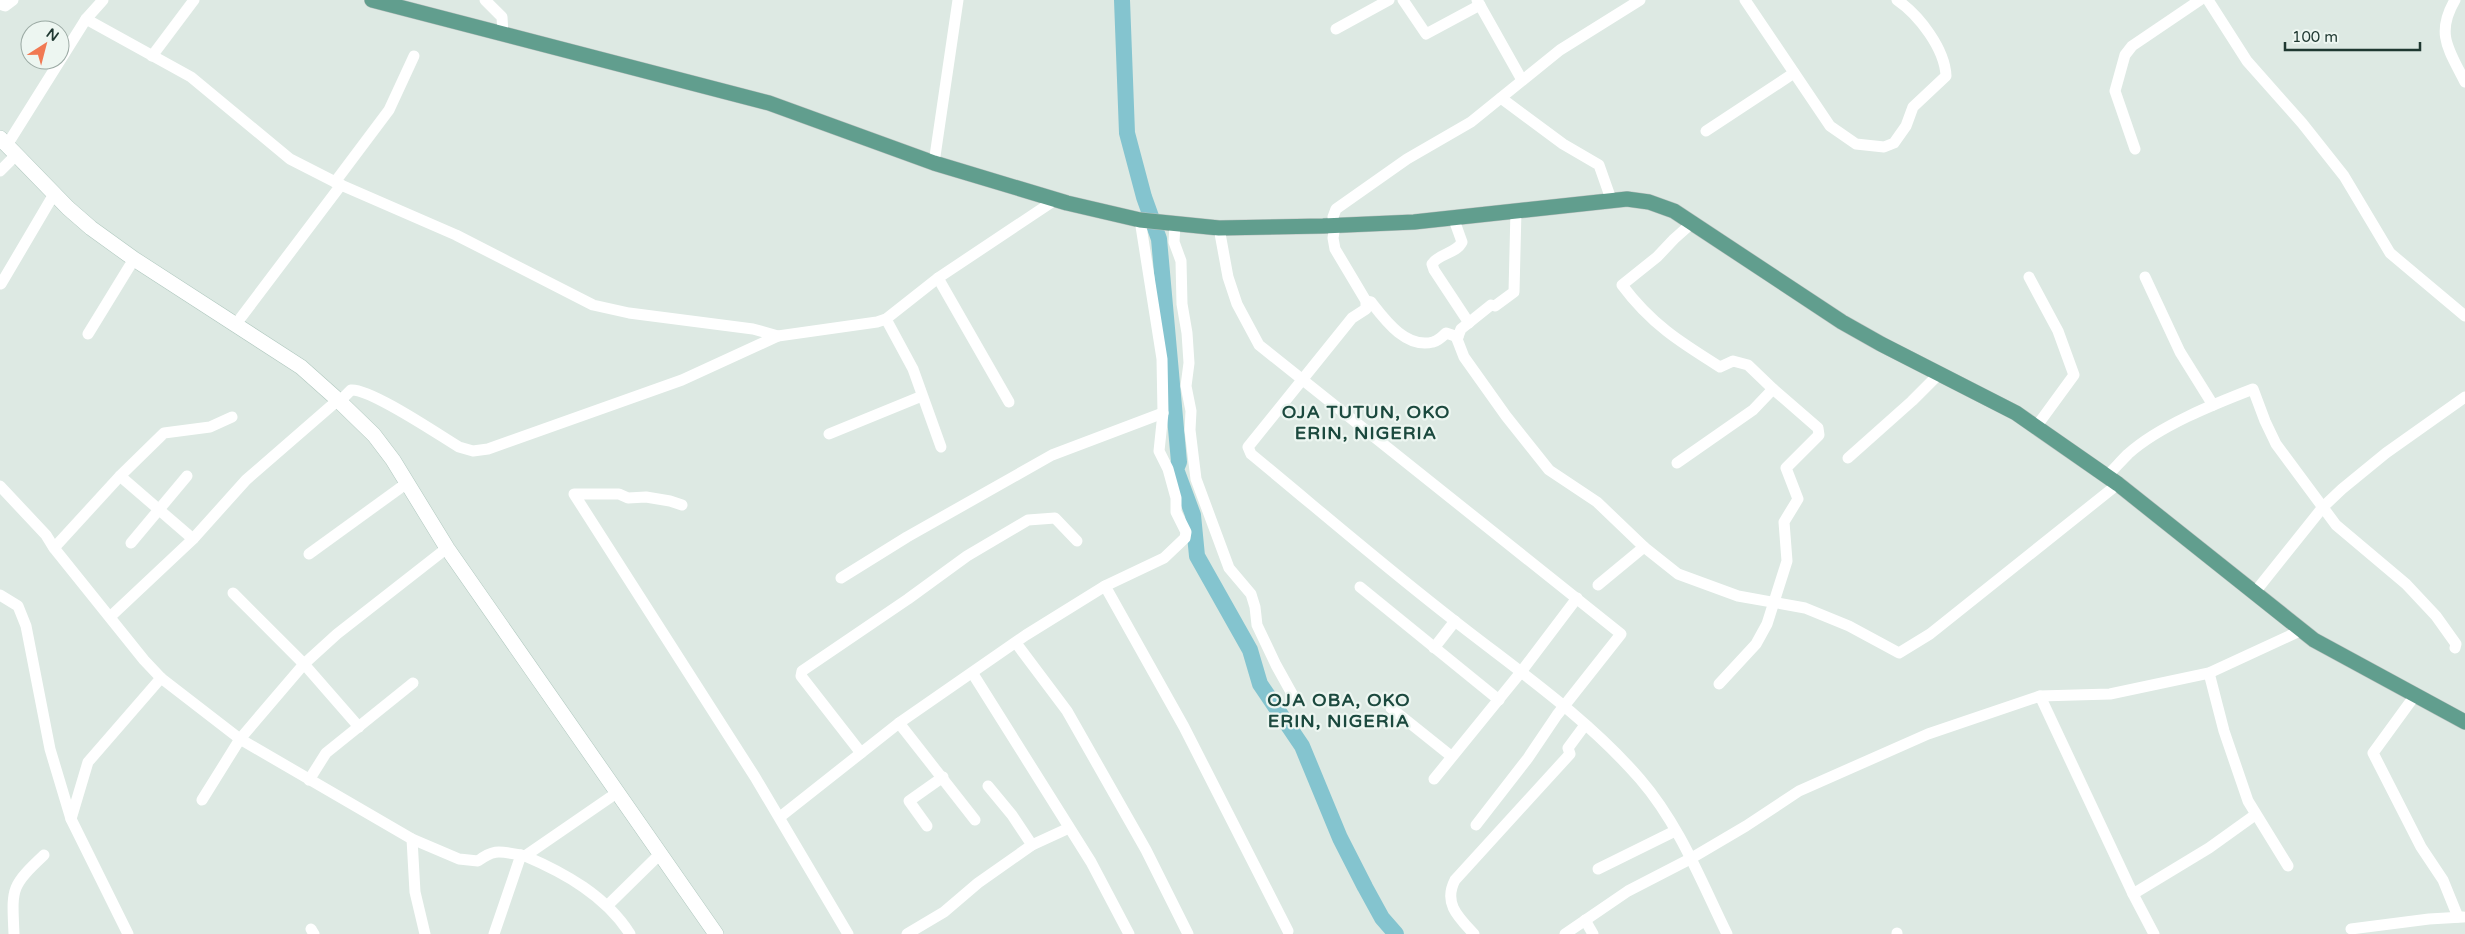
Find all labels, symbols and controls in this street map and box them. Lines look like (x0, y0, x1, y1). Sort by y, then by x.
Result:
north arrow (20, 20, 70, 70)
scale bar (2285, 20, 2420, 52)
text: N (43, 25, 62, 45)
text: 100 m (2292, 28, 2338, 46)
district label: OJA TUTUN, OKO ERIN, NIGERIA (1282, 401, 1450, 444)
district label: OJA OBA, OKO ERIN, NIGERIA (1267, 689, 1411, 732)

